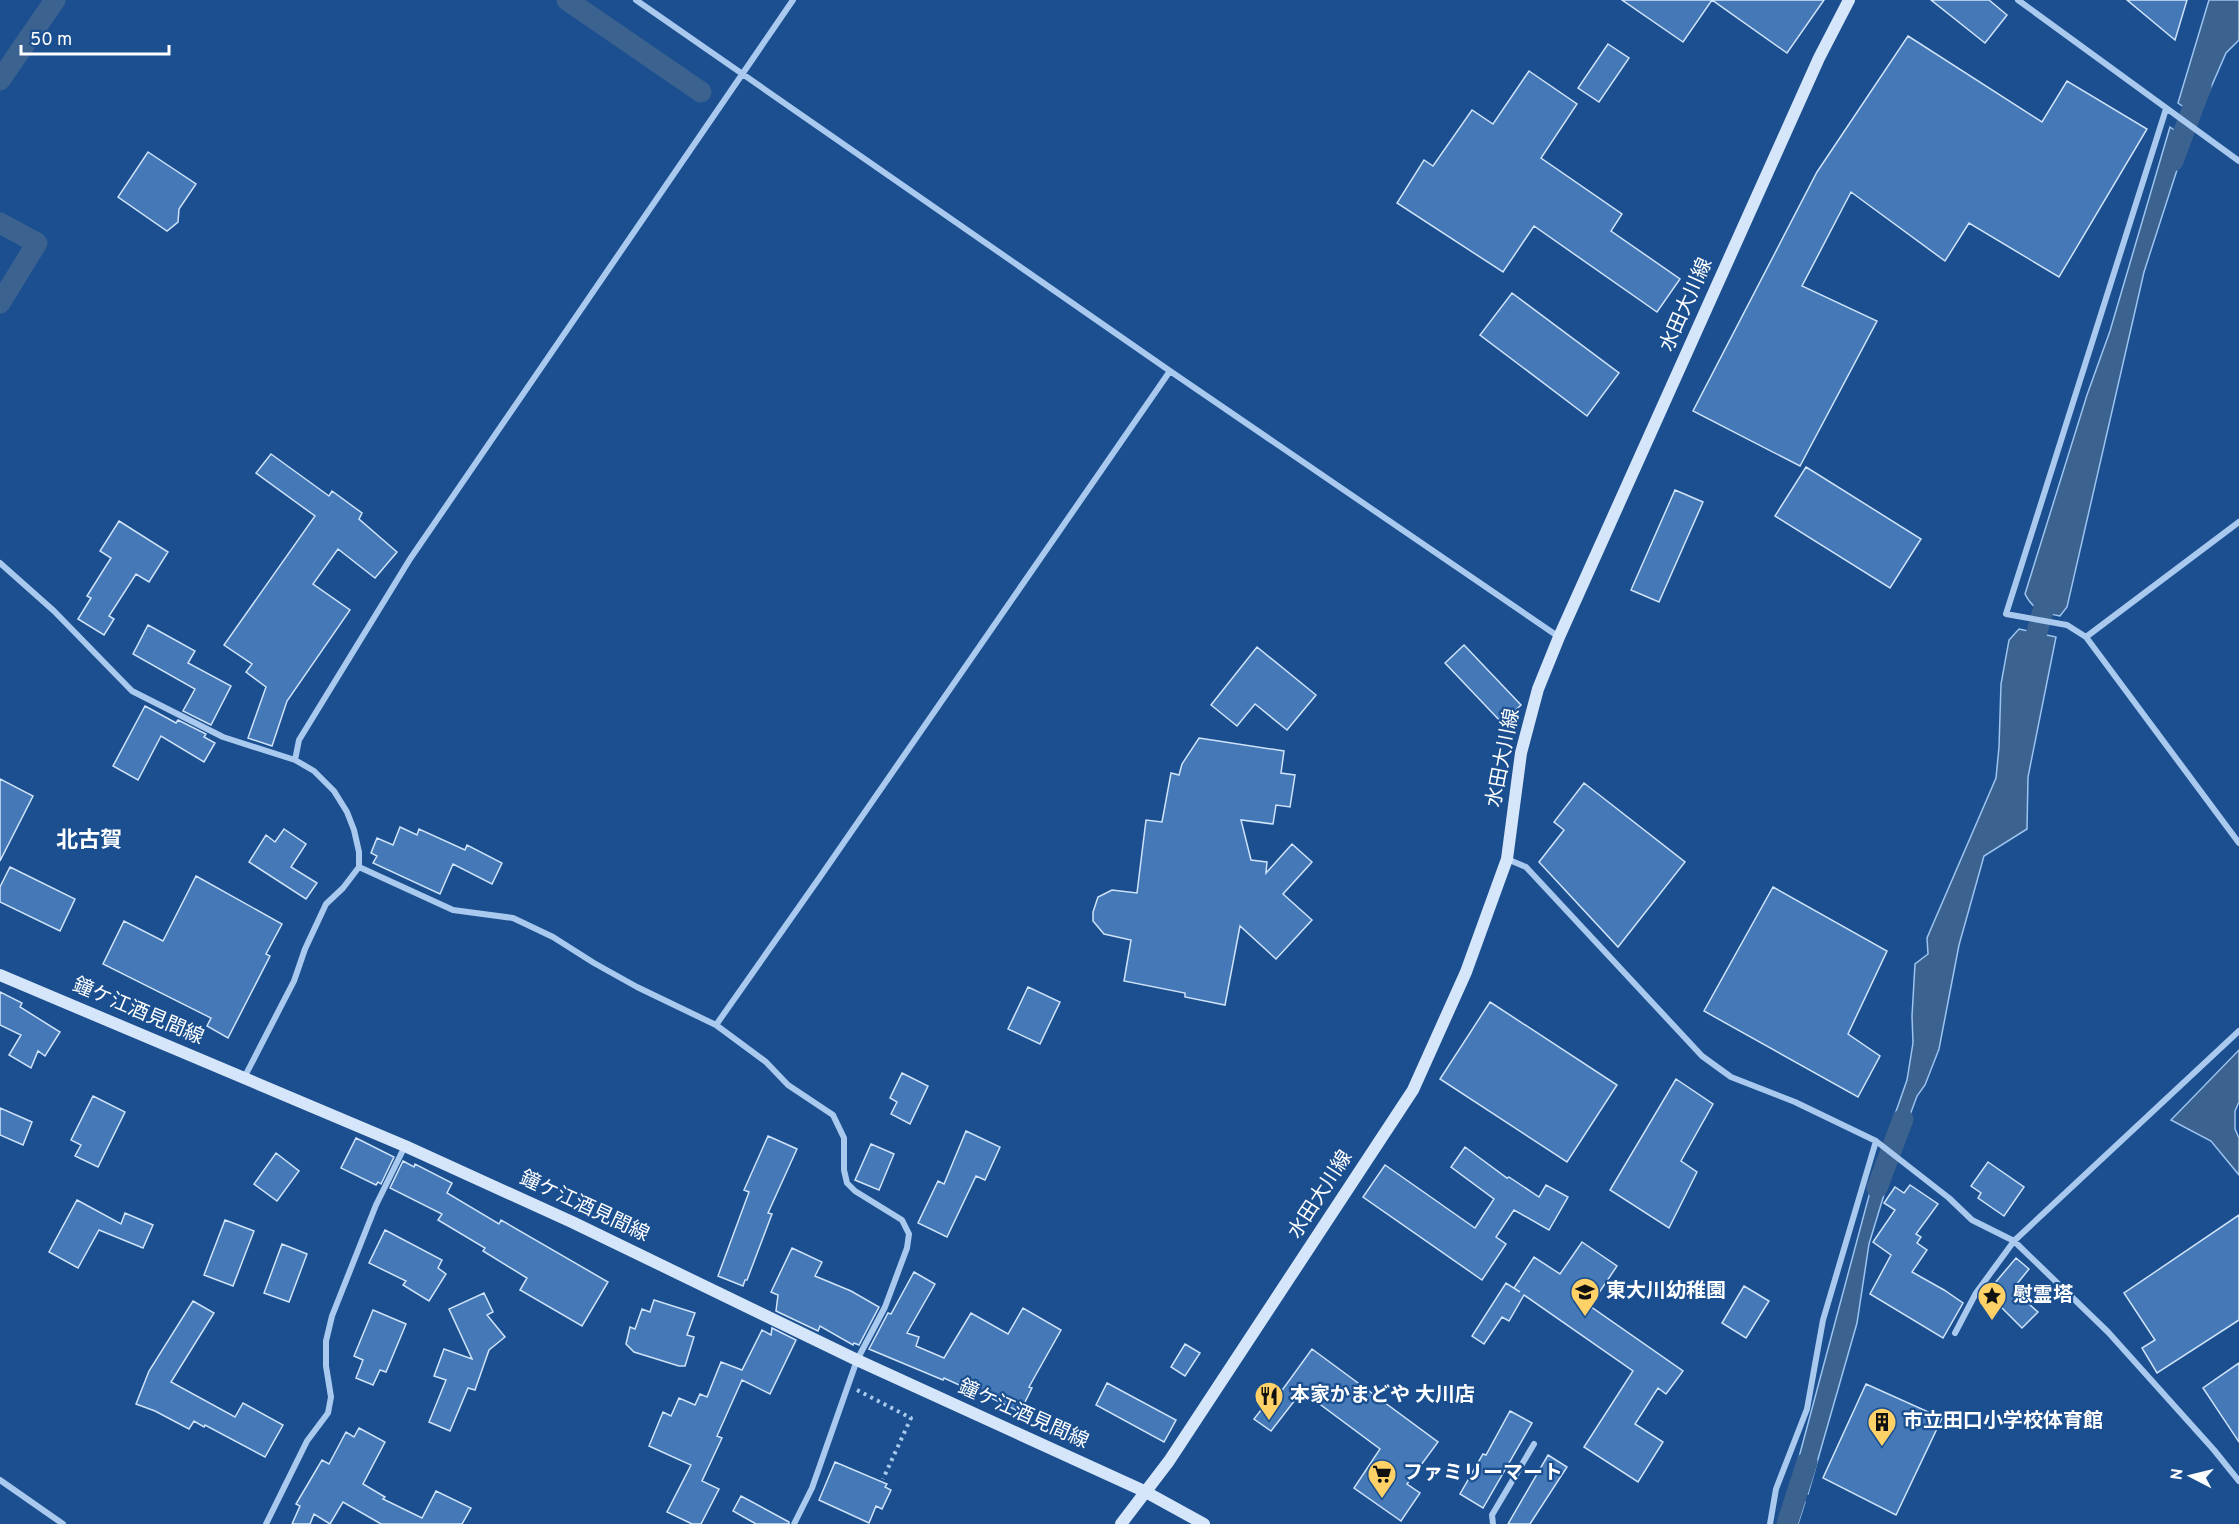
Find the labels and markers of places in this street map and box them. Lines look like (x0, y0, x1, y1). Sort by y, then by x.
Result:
school or university icon: 東大川幼稚園 (1569, 1276, 1601, 1318)
place label: 東大川幼稚園 (1606, 1279, 1726, 1305)
place icon: 慰霊塔 (1976, 1280, 2008, 1322)
place label: 慰霊塔 (2013, 1283, 2073, 1309)
restaurant icon: 本家かまどや 大川店 (1253, 1380, 1285, 1422)
place label: 本家かまどや 大川店 (1290, 1383, 1475, 1409)
building icon: 市立田口小学校体育館 (1866, 1406, 1898, 1448)
place label: 市立田口小学校体育館 (1903, 1409, 2103, 1435)
supermarket icon: ファミリーマート (1366, 1458, 1398, 1500)
place label: ファミリーマート (1403, 1461, 1563, 1487)

